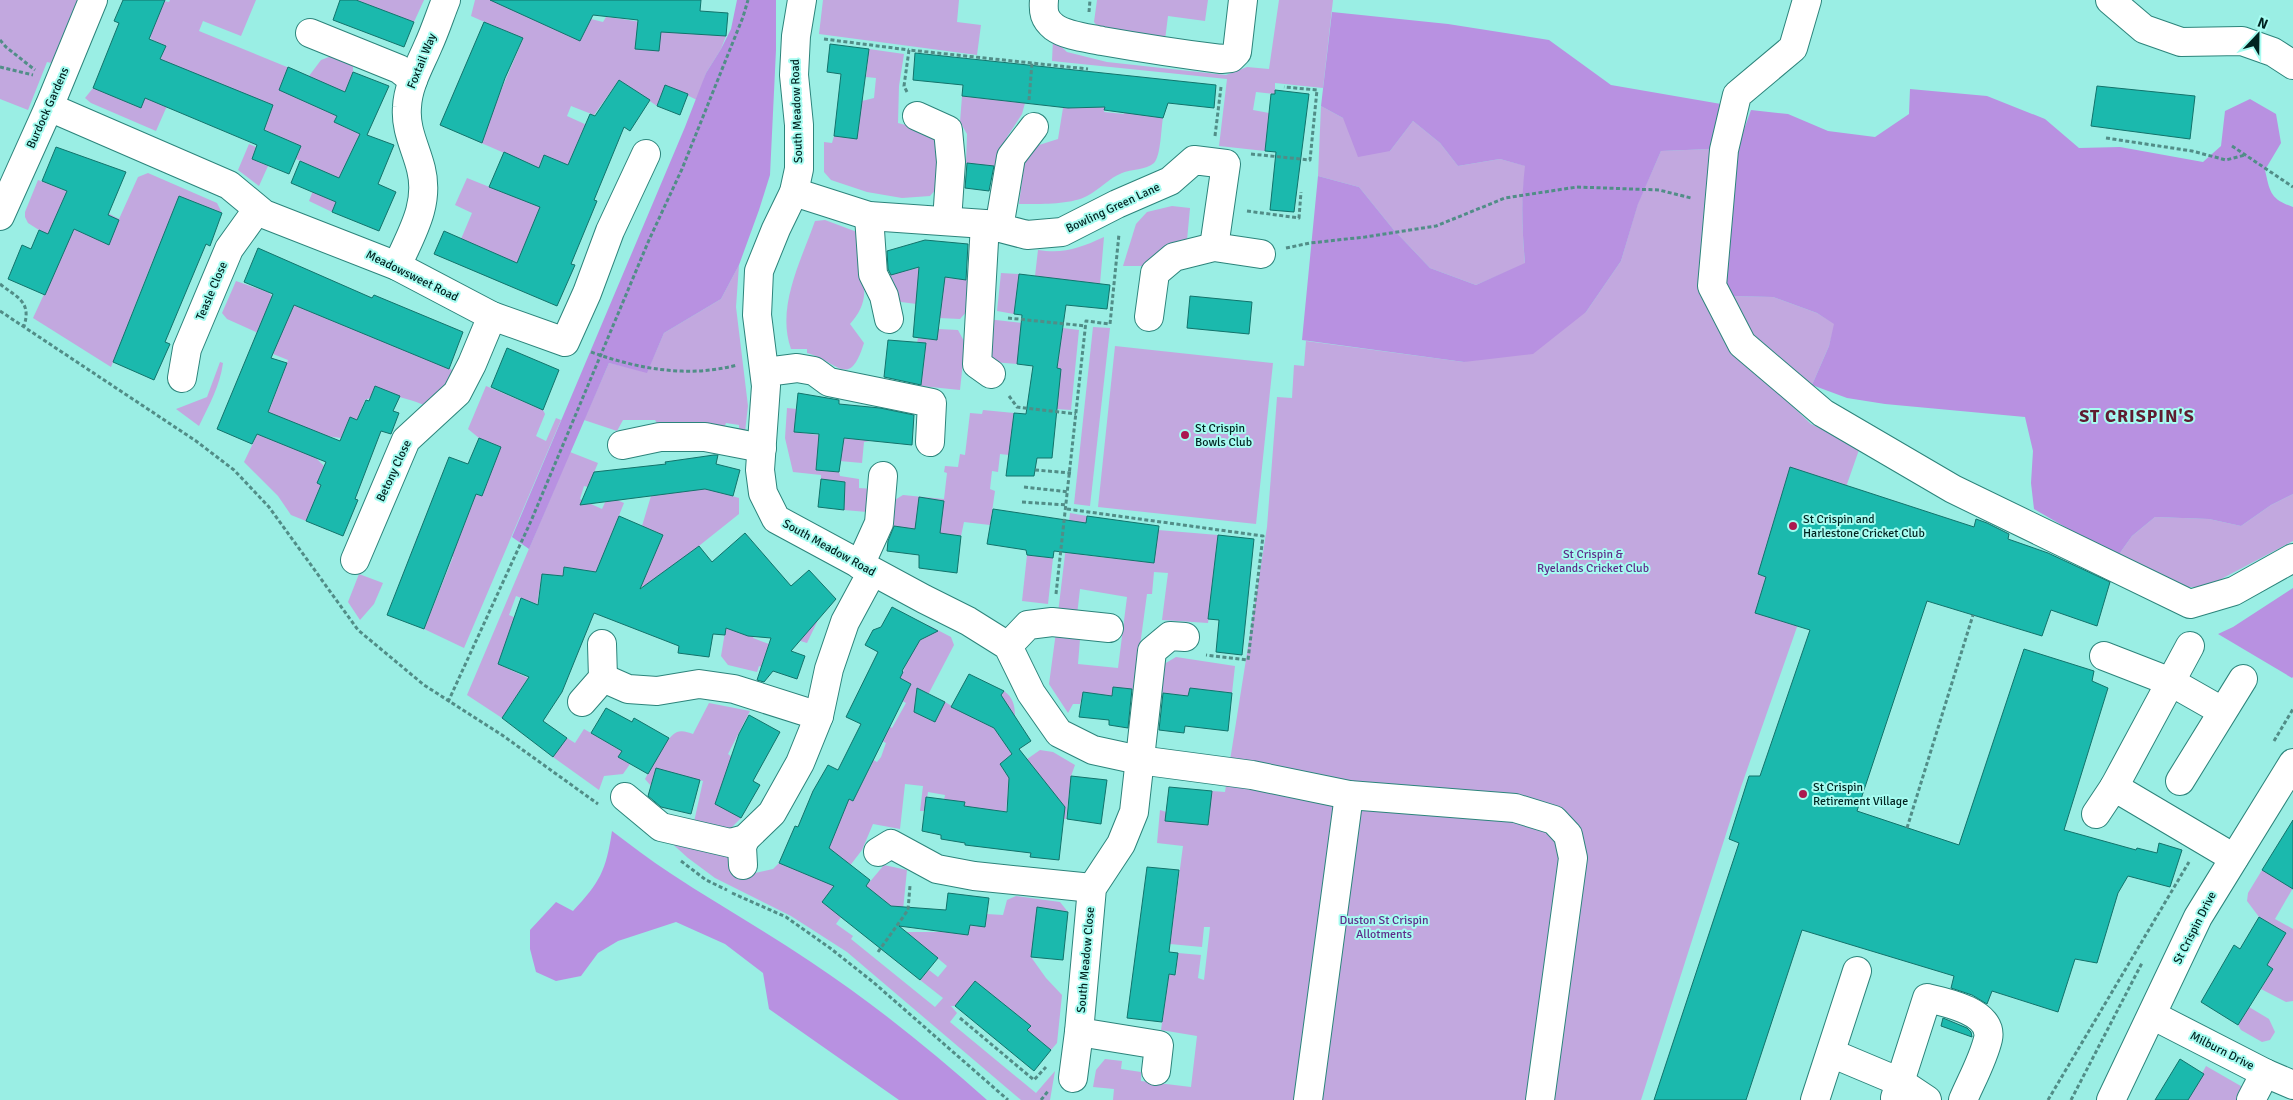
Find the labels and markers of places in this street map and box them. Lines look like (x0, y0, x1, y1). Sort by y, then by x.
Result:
place label: St Crispin Bowls Club (1195, 421, 1252, 450)
marker: St Crispin Bowls Club (1179, 429, 1191, 441)
place label: St Crispin and Harlestone Cricket Club (1803, 512, 1925, 541)
marker: St Crispin and Harlestone Cricket Club (1787, 520, 1799, 532)
place label: St Crispin Retirement Village (1813, 780, 1908, 809)
marker: St Crispin Retirement Village (1797, 788, 1809, 800)

